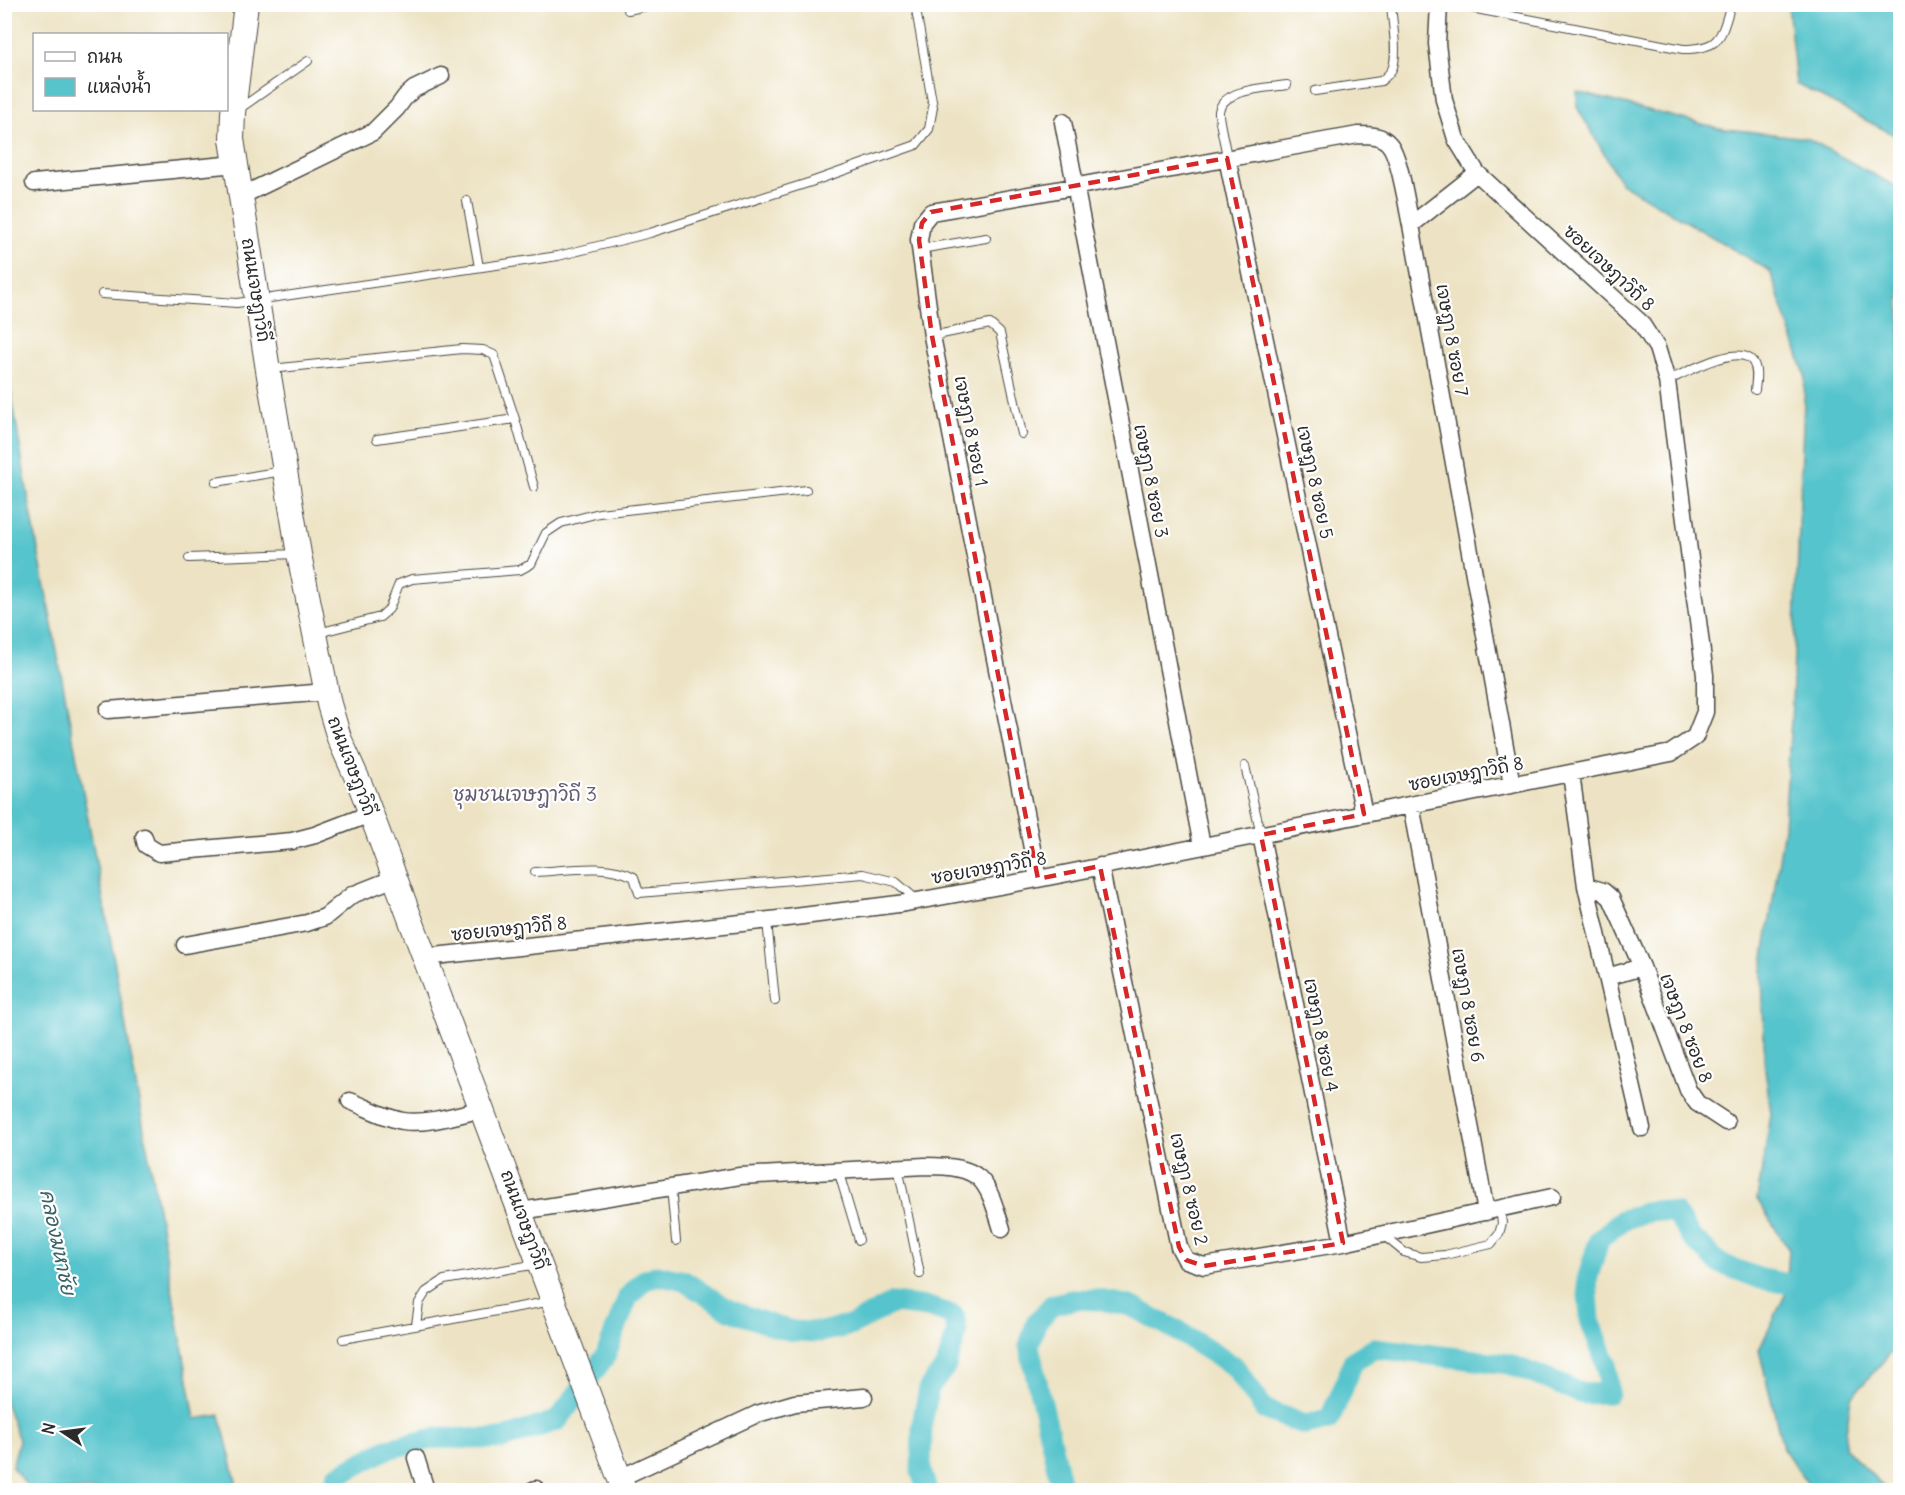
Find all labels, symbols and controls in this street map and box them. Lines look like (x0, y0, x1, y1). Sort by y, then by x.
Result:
legend (33, 33, 228, 111)
text: ถนน (87, 45, 122, 68)
text: แหล่งน้ำ (87, 70, 151, 98)
street label: ซอยเจษฎาวิถี 8 (1558, 219, 1660, 317)
street label: ถนนเจษฎาวิถี (236, 236, 276, 344)
street label: เจษฎา 8 ซอย 7 (1430, 282, 1474, 398)
street label: เจษฎา 8 ซอย 1 (949, 374, 993, 488)
street label: เจษฎา 8 ซอย 3 (1128, 422, 1174, 540)
street label: เจษฎา 8 ซอย 5 (1291, 423, 1339, 541)
street label: ถนนเจษฎาวิถี (322, 713, 382, 819)
street label: ซอยเจษฎาวิถี 8 (1406, 751, 1526, 797)
district label: ชุมชนเจษฎาวิถี 3 (453, 781, 597, 810)
street label: ซอยเจษฎาวิถี 8 (929, 846, 1049, 890)
street label: ซอยเจษฎาวิถี 8 (450, 911, 568, 947)
street label: เจษฎา 8 ซอย 6 (1446, 946, 1490, 1064)
street label: เจษฎา 8 ซอย 8 (1654, 970, 1718, 1086)
street label: เจษฎา 8 ซอย 4 (1298, 976, 1344, 1094)
street label: เจษฎา 8 ซอย 2 (1164, 1130, 1214, 1248)
street label: ถนนเจษฎาวิถี (495, 1167, 553, 1273)
water label: คลองมหาชัย (35, 1187, 82, 1299)
north arrow (33, 1402, 93, 1462)
text: N (37, 1421, 59, 1436)

